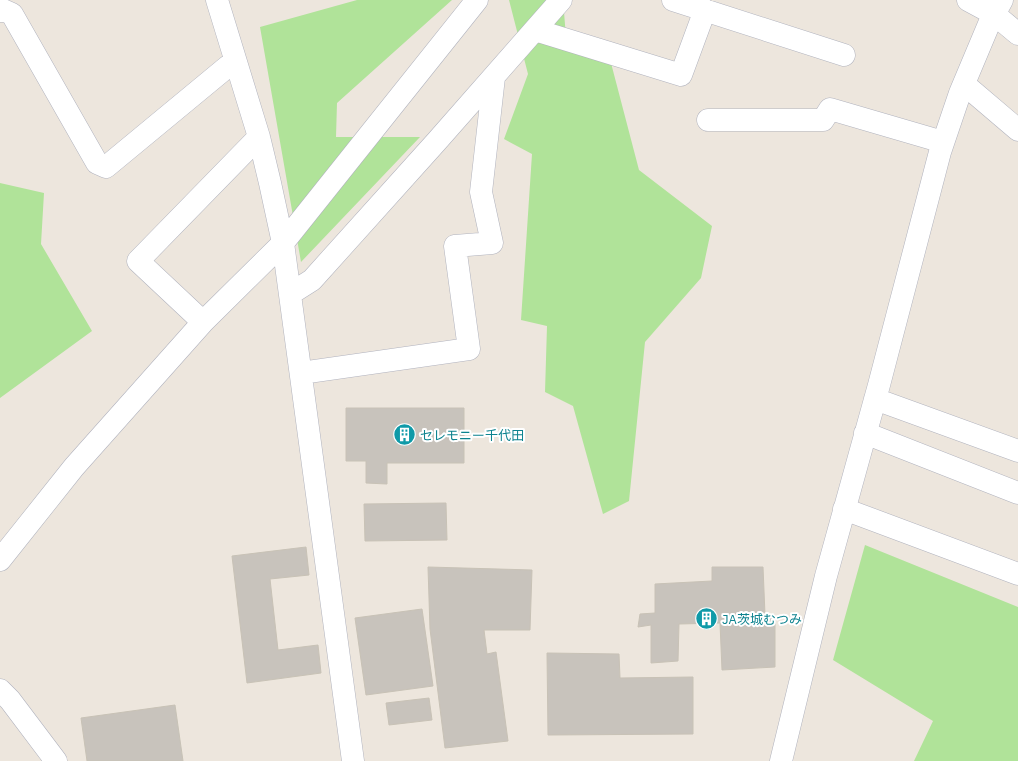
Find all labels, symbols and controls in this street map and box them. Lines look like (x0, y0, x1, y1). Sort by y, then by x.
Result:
building icon: セレモニー千代田 (392, 422, 418, 448)
place label: セレモニー千代田 (420, 427, 524, 444)
building icon: JA茨城むつみ (694, 606, 720, 632)
place label: JA茨城むつみ (722, 611, 802, 628)

